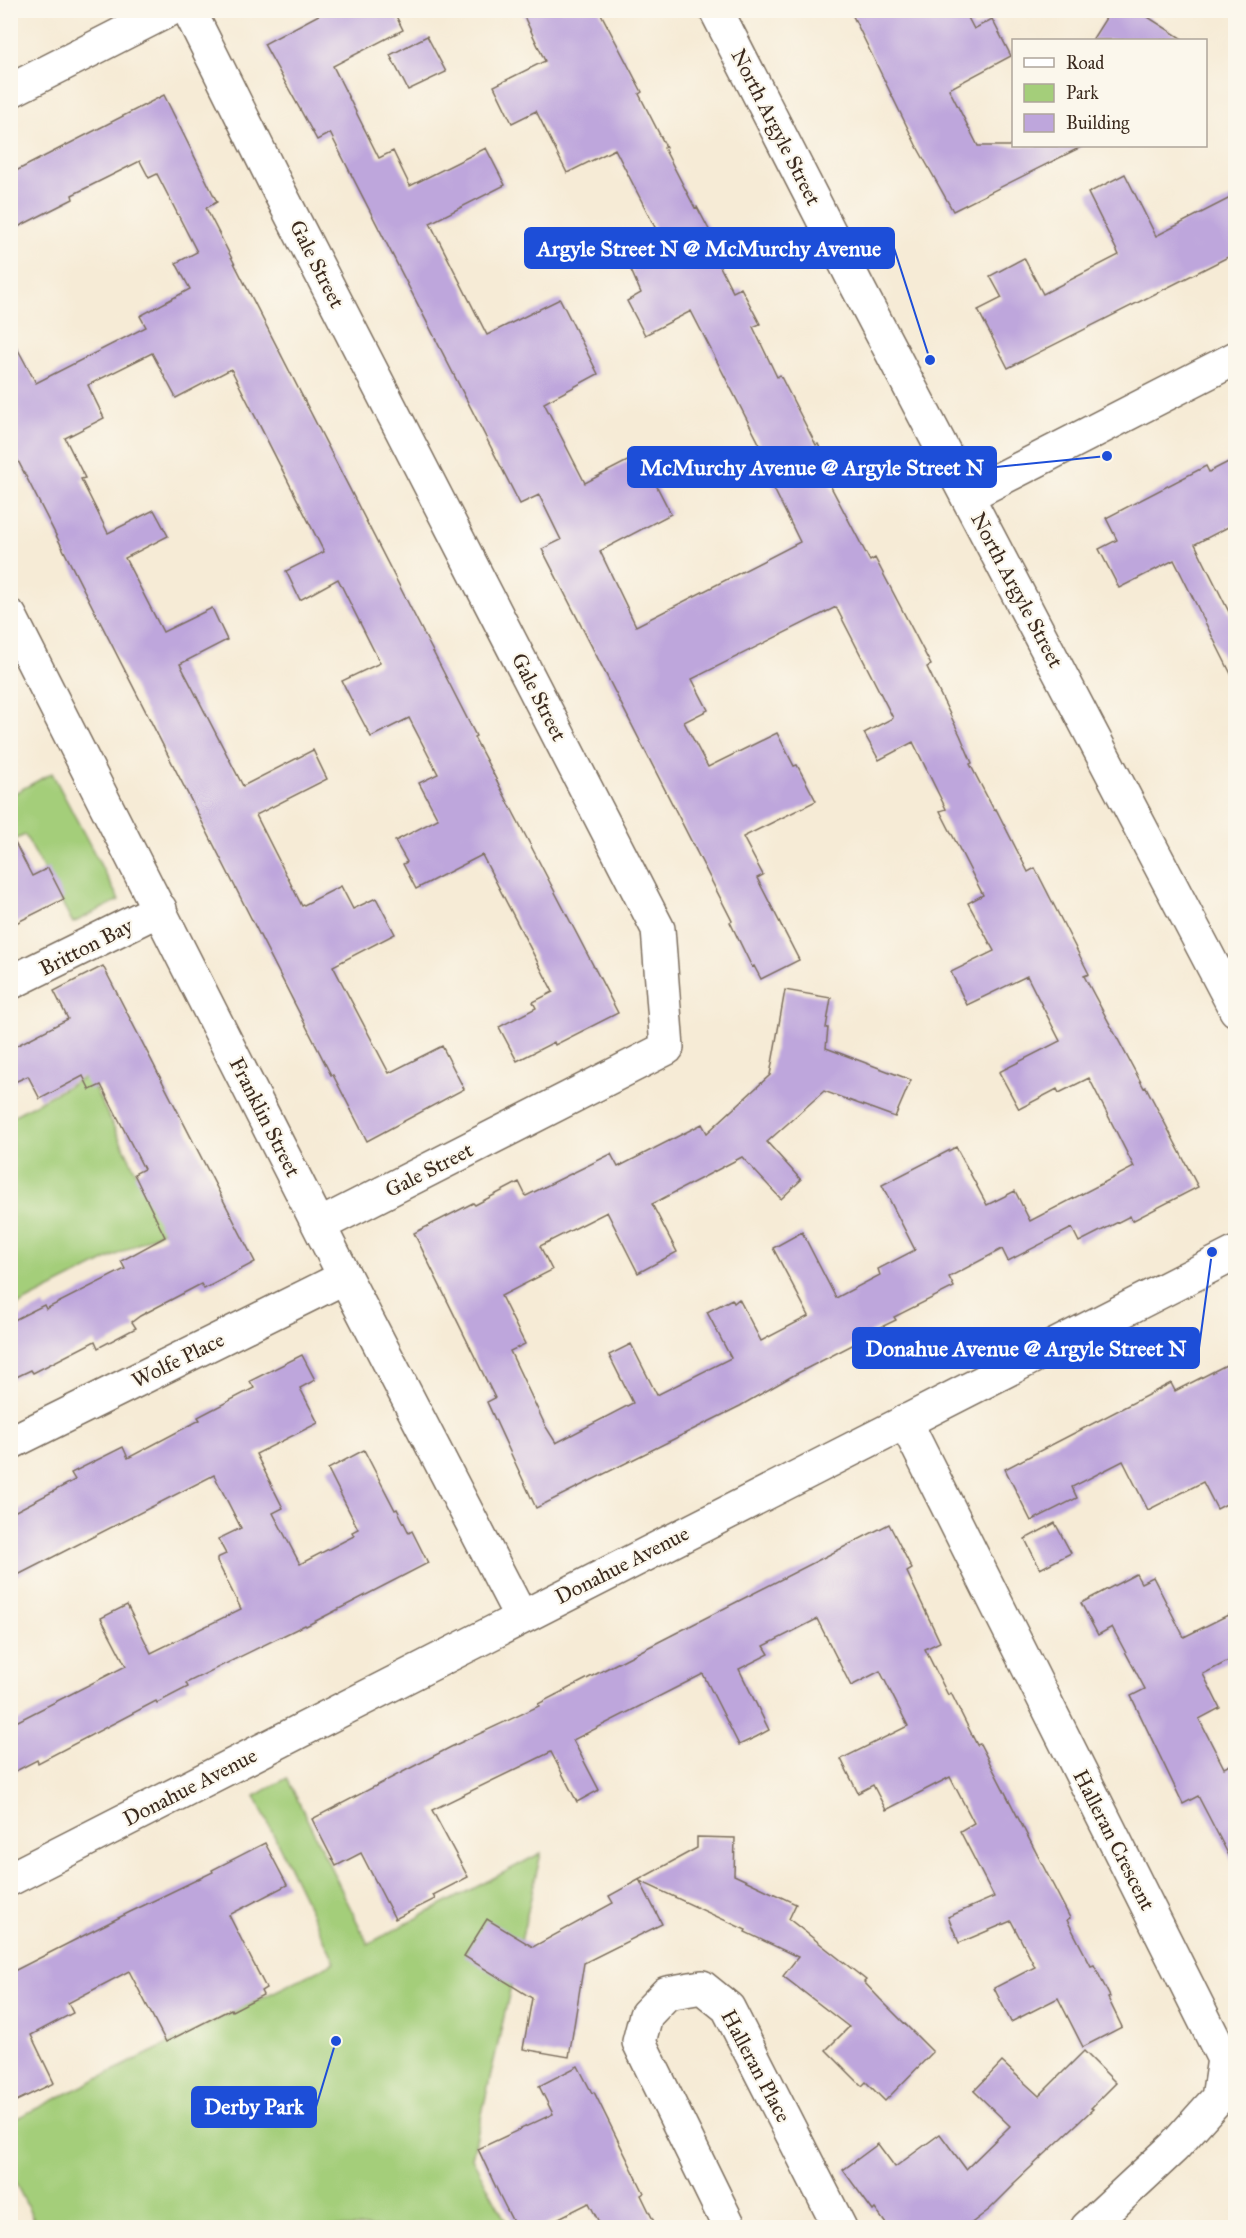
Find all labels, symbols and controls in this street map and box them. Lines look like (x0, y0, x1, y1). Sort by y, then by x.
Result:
legend (1012, 39, 1207, 147)
street label: North Argyle Street (725, 44, 827, 210)
text: Road (1066, 52, 1104, 74)
text: Park (1066, 82, 1099, 104)
text: Building (1066, 112, 1130, 135)
street label: Gale Street (284, 216, 350, 313)
callout: Argyle Street N @ McMurchy Avenue (525, 228, 894, 268)
text: Argyle Street N @ McMurchy Avenue (535, 235, 881, 262)
callout: McMurchy Avenue @ Argyle Street N (628, 447, 996, 487)
text: McMurchy Avenue @ Argyle Street N (640, 454, 984, 481)
street label: North Argyle Street (965, 508, 1069, 673)
street label: Gale Street (506, 649, 572, 746)
street label: Britton Bay (35, 912, 138, 982)
street label: Franklin Street (224, 1053, 306, 1182)
street label: Gale Street (381, 1137, 478, 1203)
street label: Wolfe Place (127, 1326, 229, 1394)
callout: Donahue Avenue @ Argyle Street N (853, 1328, 1199, 1368)
text: Donahue Avenue @ Argyle Street N (865, 1335, 1187, 1362)
street label: Donahue Avenue (551, 1520, 693, 1610)
street label: Donahue Avenue (119, 1742, 261, 1832)
street label: Halleran Crescent (1067, 1765, 1161, 1915)
street label: Halleran Place (715, 2005, 797, 2127)
callout: Derby Park (192, 2087, 316, 2127)
text: Derby Park (204, 2093, 305, 2120)

